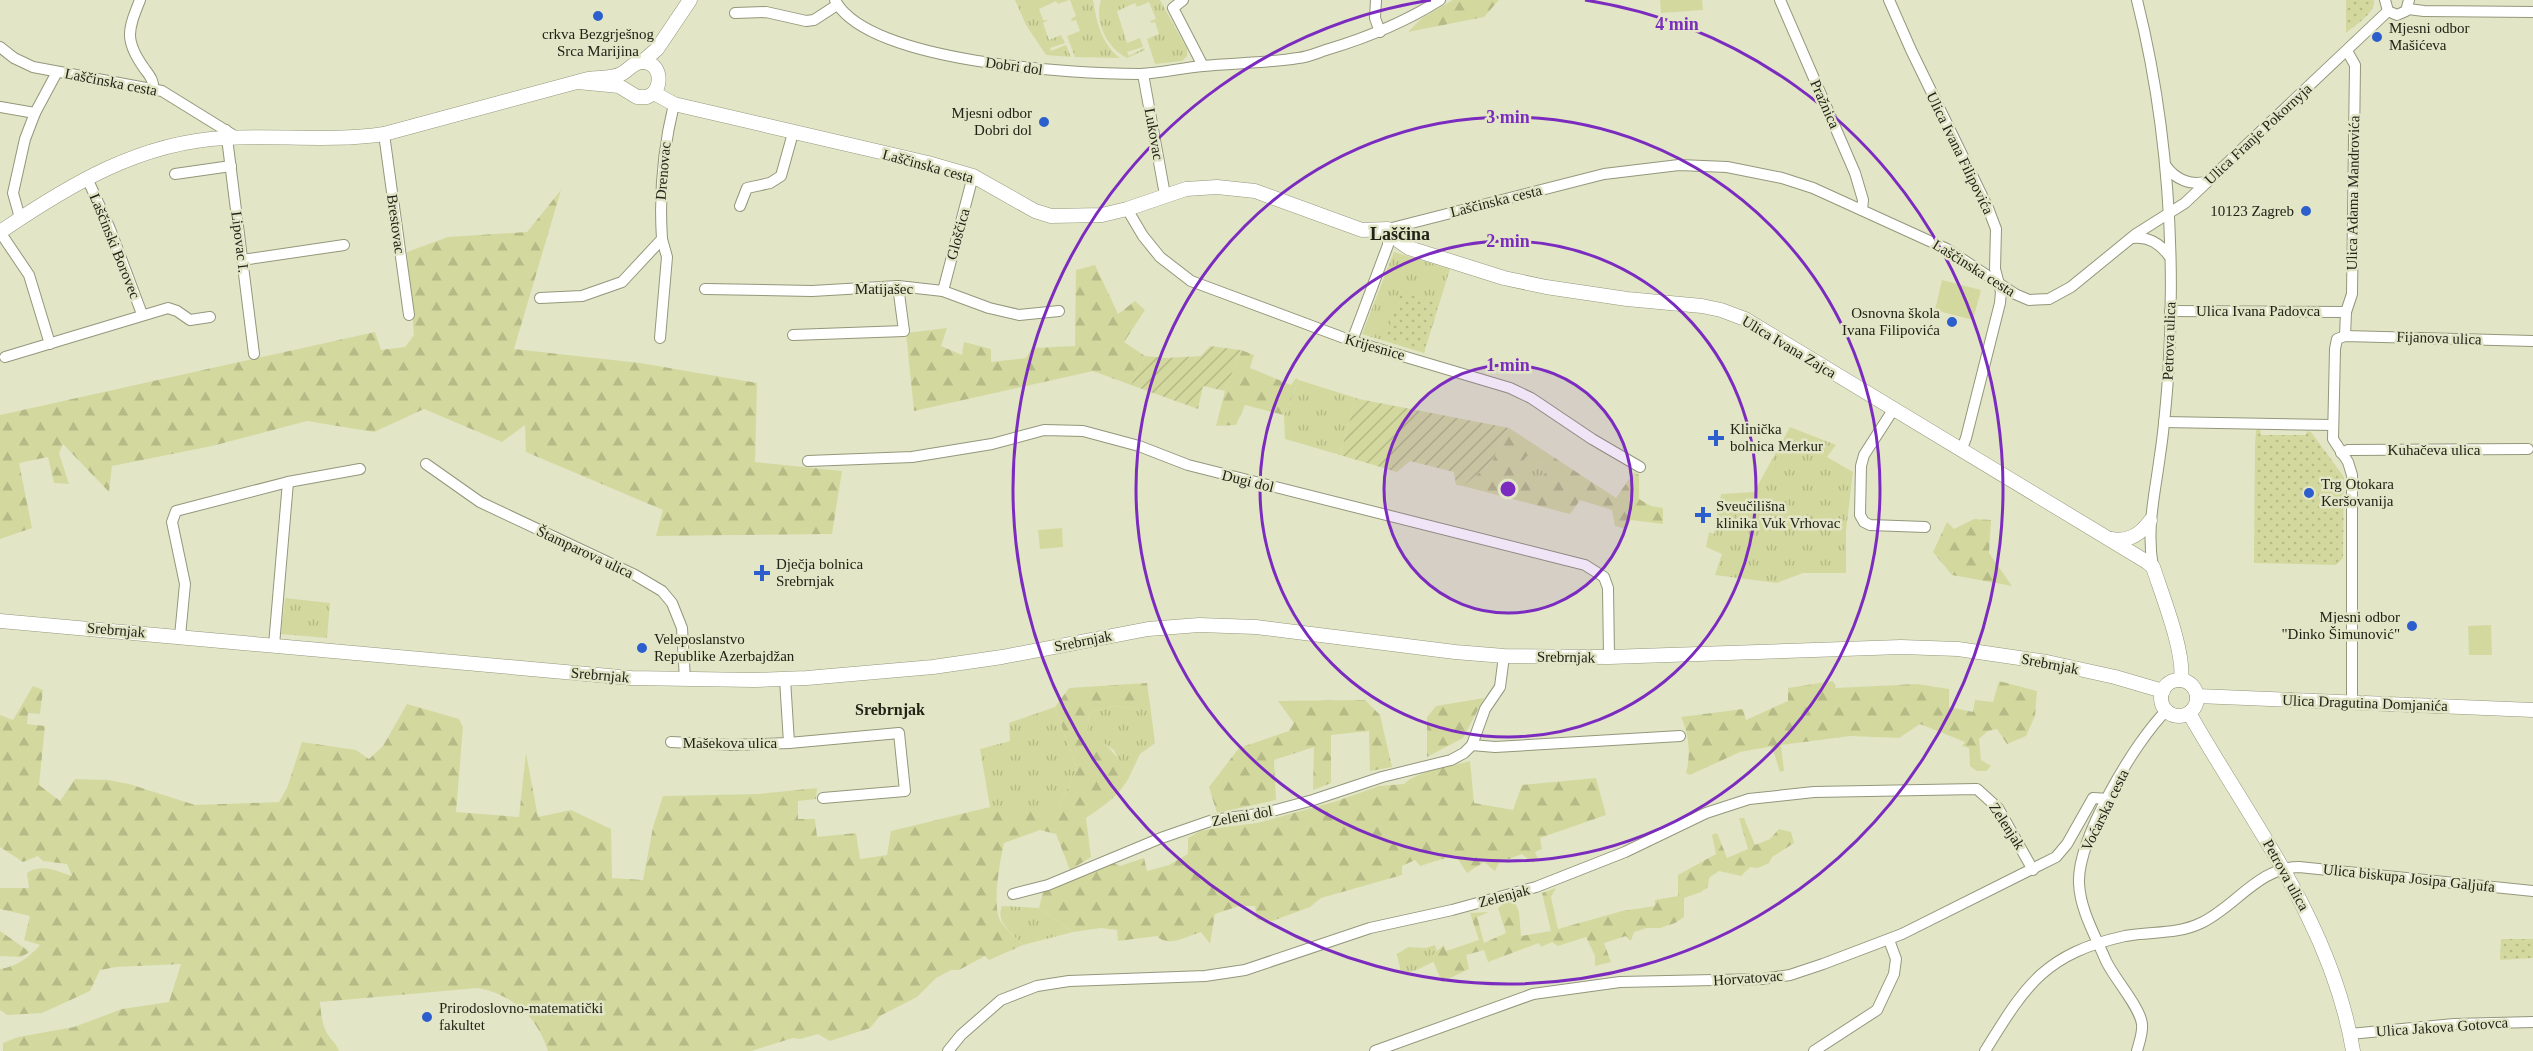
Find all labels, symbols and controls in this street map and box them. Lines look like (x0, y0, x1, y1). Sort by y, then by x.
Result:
marker: crkva Bezgrješnog Srca Marijina (591, 9, 605, 23)
text: 4 min (1655, 14, 1699, 34)
place label: Mjesni odbor Mašićeva (2389, 20, 2469, 53)
place label: crkva Bezgrješnog Srca Marijina (542, 26, 655, 59)
marker: Mjesni odbor Mašićeva (2370, 30, 2384, 44)
street label: Dobri dol (984, 54, 1044, 78)
street label: Laščinska cesta (63, 65, 159, 99)
street label: Pražnica (1807, 77, 1843, 131)
street label: Ulica Franje Pokornyja (2201, 80, 2315, 188)
street label: Ulica Ivana Filipovića (1923, 89, 1997, 217)
place label: Mjesni odbor Dobri dol (952, 105, 1032, 138)
street label: Lukovac (1142, 107, 1166, 162)
text: 3 min (1486, 107, 1530, 127)
marker: Mjesni odbor Dobri dol (1037, 115, 1051, 129)
street label: Ulica Adama Mandrovića (2344, 115, 2362, 271)
street label: Drenovac (652, 141, 674, 201)
street label: Laščinska cesta (881, 146, 976, 186)
street label: Laščinska cesta (1449, 182, 1544, 220)
street label: Laščinski Borovec (87, 191, 144, 301)
street label: Brestovac (384, 193, 408, 255)
place label: 10123 Zagreb (2210, 203, 2294, 219)
marker: 10123 Zagreb (2299, 204, 2313, 218)
street label: Gloščica (943, 206, 973, 261)
street label: Lipovac I. (228, 210, 252, 274)
district label: Laščina (1370, 224, 1430, 244)
text: 2 min (1486, 231, 1530, 251)
street label: Laščinska cesta (1930, 236, 2018, 300)
street label: Matijašec (855, 281, 913, 297)
street label: Petrova ulica (2160, 301, 2178, 381)
street label: Ulica Ivana Padovca (2196, 303, 2320, 319)
place label: Osnovna škola Ivana Filipovića (1842, 305, 1940, 338)
street label: Ulica Ivana Zajca (1739, 313, 1839, 381)
marker: Osnovna škola Ivana Filipovića (1945, 315, 1959, 329)
street label: Fijanova ulica (2396, 329, 2482, 347)
street label: Krijesnice (1343, 331, 1407, 363)
text: 1 min (1486, 355, 1530, 375)
place label: Klinička bolnica Merkur (1730, 421, 1823, 454)
marker: Klinička bolnica Merkur (1707, 429, 1725, 447)
street label: Kuhačeva ulica (2388, 442, 2481, 458)
street label: Dugi dol (1220, 467, 1276, 495)
place label: Trg Otokara Keršovanija (2321, 476, 2394, 509)
centre of rings (1498, 479, 1518, 499)
marker: Trg Otokara Keršovanija (2302, 486, 2316, 500)
place label: Sveučilišna klinika Vuk Vrhovac (1716, 498, 1841, 531)
marker: Sveučilišna klinika Vuk Vrhovac (1694, 506, 1712, 524)
street label: Štamparova ulica (534, 523, 636, 581)
place label: Dječja bolnica Srebrnjak (776, 556, 863, 589)
marker: Dječja bolnica Srebrnjak (753, 564, 771, 582)
place label: Mjesni odbor "Dinko Šimunović" (2282, 609, 2400, 642)
street label: Srebrnjak (86, 619, 146, 641)
marker: Mjesni odbor "Dinko Šimunović" (2405, 619, 2419, 633)
street label: Srebrnjak (1053, 627, 1114, 654)
place label: Veleposlanstvo Republike Azerbajdžan (654, 631, 795, 664)
marker: Veleposlanstvo Republike Azerbajdžan (635, 641, 649, 655)
street label: Srebrnjak (1537, 648, 1596, 666)
street label: Srebrnjak (2020, 651, 2081, 678)
street label: Srebrnjak (570, 664, 630, 686)
street label: Ulica Dragutina Domjanića (2282, 692, 2448, 714)
district label: Srebrnjak (855, 701, 925, 719)
street label: Mašekova ulica (683, 735, 778, 751)
street label: Voćarska cesta (2078, 766, 2132, 853)
street label: Zelenjak (1986, 800, 2028, 853)
street label: Zeleni dol (1210, 803, 1274, 829)
street label: Petrova ulica (2260, 837, 2312, 914)
street label: Ulica biskupa Josipa Galjufa (2322, 861, 2496, 895)
street label: Zelenjak (1477, 881, 1532, 911)
street label: Horvatovac (1713, 968, 1784, 988)
place label: Prirodoslovno-matematički fakultet (439, 1000, 603, 1033)
marker: Prirodoslovno-matematički fakultet (420, 1010, 434, 1024)
street label: Ulica Jakova Gotovca (2375, 1014, 2509, 1040)

